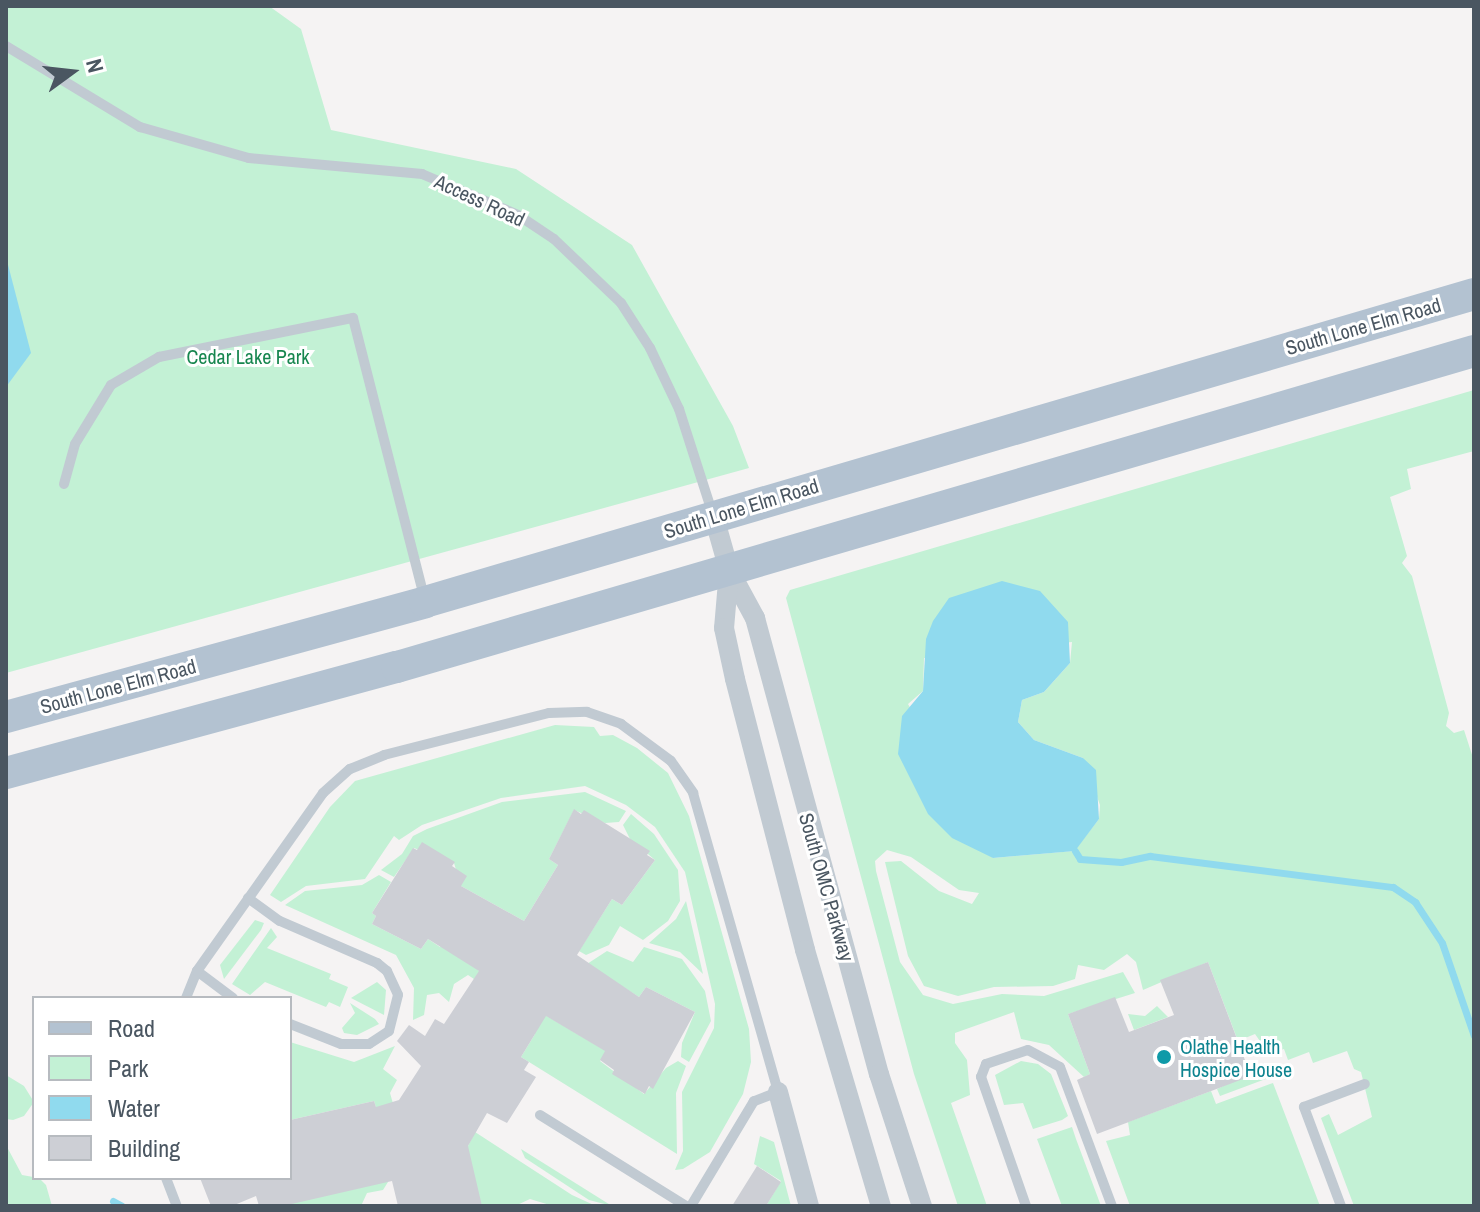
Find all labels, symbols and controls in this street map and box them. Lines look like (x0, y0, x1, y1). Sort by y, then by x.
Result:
north arrow (32, 32, 112, 112)
text: N (79, 56, 111, 76)
street label: Access Road (431, 169, 529, 231)
street label: South Lone Elm Road (1283, 292, 1443, 360)
park label: Cedar Lake Park (186, 344, 310, 368)
street label: South Lone Elm Road (661, 473, 821, 543)
street label: South Lone Elm Road (37, 654, 199, 718)
street label: South OMC Parkway (794, 810, 860, 964)
legend (32, 996, 292, 1180)
text: Road (108, 1012, 155, 1044)
place label: Olathe Health Hospice House (1180, 1034, 1292, 1081)
marker: Olathe Health Hospice House (1155, 1048, 1173, 1066)
text: Park (108, 1052, 148, 1084)
text: Water (108, 1092, 160, 1124)
text: Building (108, 1132, 180, 1164)

